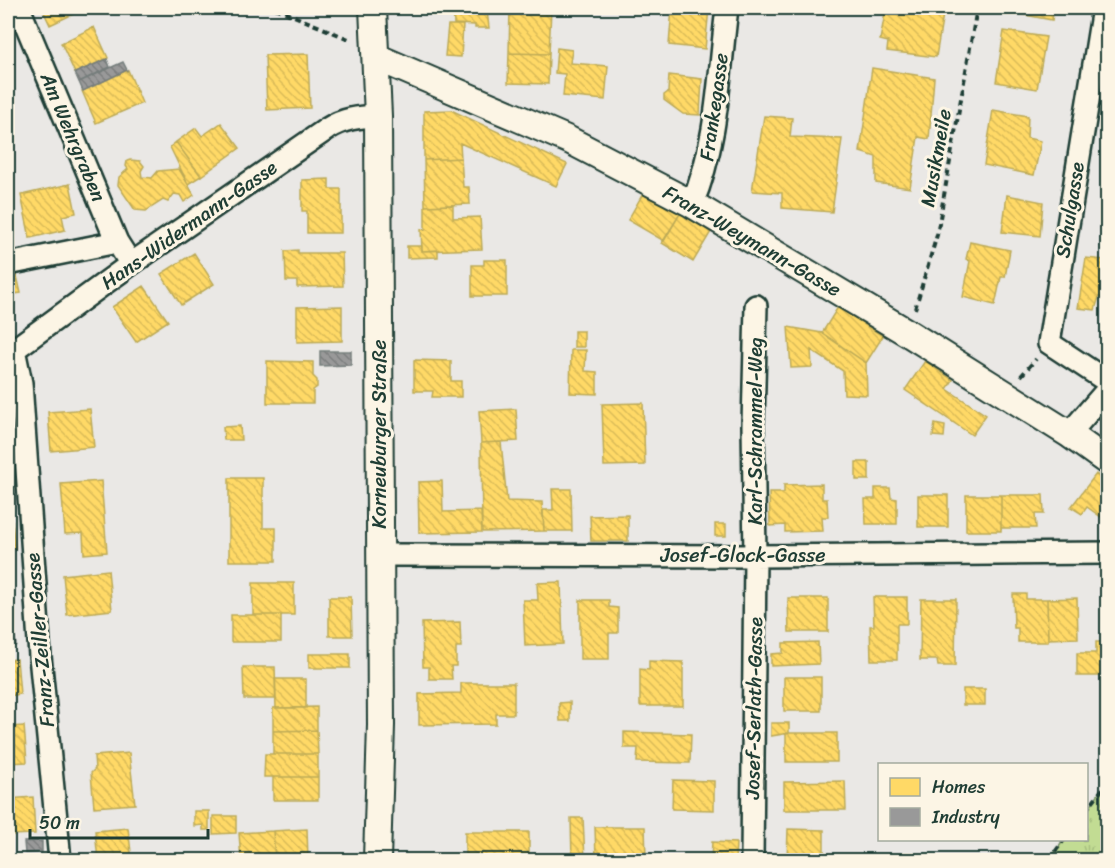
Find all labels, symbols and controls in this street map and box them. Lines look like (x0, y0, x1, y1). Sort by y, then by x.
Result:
street label: Frankegasse (689, 51, 739, 163)
street label: Am Wehrgraben (30, 66, 116, 207)
street label: Musikmeile (910, 106, 962, 210)
street label: Hans-Widermann-Gasse (93, 151, 285, 299)
street label: Schulgasse (1045, 159, 1095, 260)
street label: Franz-Weymann-Gasse (656, 175, 848, 307)
street label: Karl-Schrammel-Weg (738, 337, 773, 525)
street label: Korneuburger Straße (362, 339, 397, 529)
street label: Josef-Glock-Gasse (659, 538, 826, 573)
street label: Franz-Zeiller-Gasse (15, 551, 65, 729)
street label: Josef-Serlath-Gasse (735, 616, 773, 800)
legend (878, 763, 1088, 841)
text: Homes (932, 771, 986, 803)
text: Industry (931, 801, 1001, 833)
scale bar (30, 802, 208, 840)
text: 50 m (39, 807, 80, 839)

